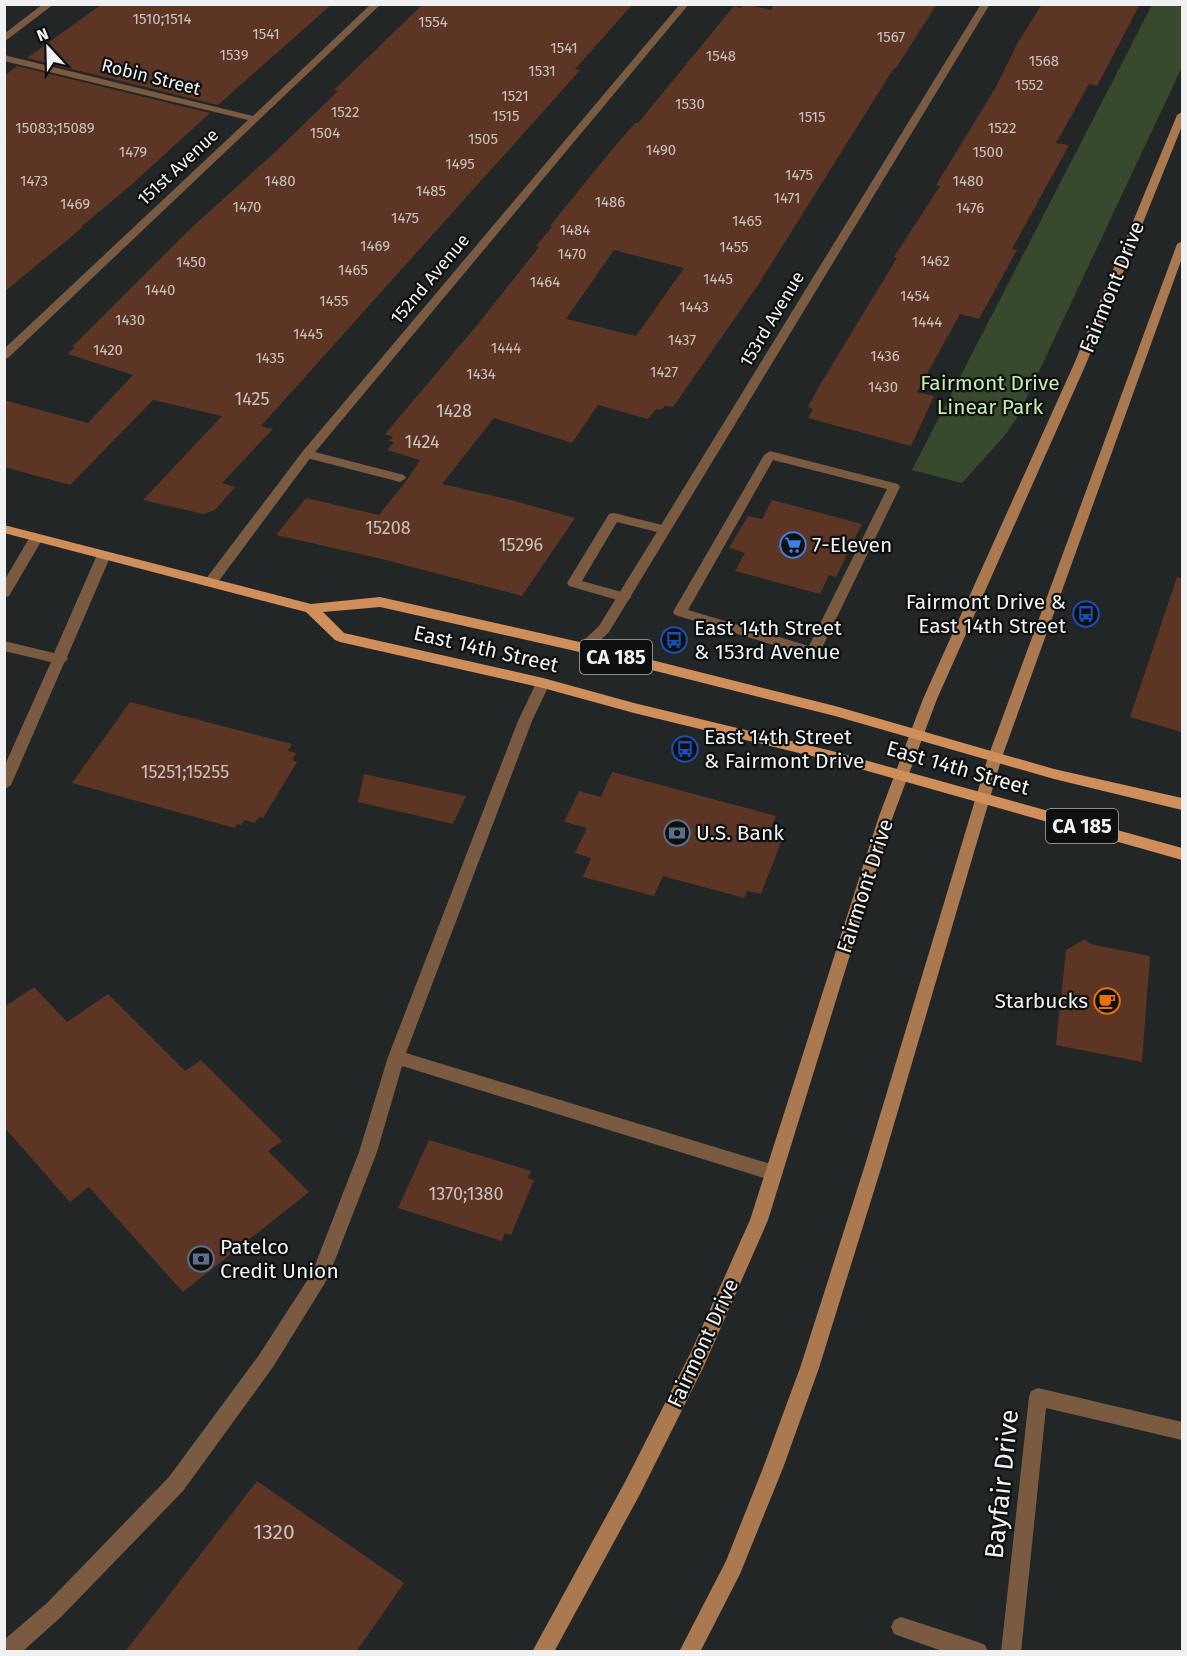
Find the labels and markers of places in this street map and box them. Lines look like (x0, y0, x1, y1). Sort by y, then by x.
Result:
supermarket icon: 7-Eleven (778, 530, 808, 560)
place label: 7-Eleven (812, 532, 892, 558)
place label: Fairmont Drive & East 14th Street (906, 589, 1066, 639)
bus stop icon: Fairmont Drive & East 14th Street (1071, 599, 1101, 629)
place label: East 14th Street & 153rd Avenue (694, 615, 842, 665)
bus stop icon: East 14th Street & 153rd Avenue (659, 625, 689, 655)
place label: East 14th Street & Fairmont Drive (704, 724, 864, 774)
bus stop icon: East 14th Street & Fairmont Drive (670, 734, 700, 764)
bank icon: U.S. Bank (662, 818, 692, 848)
place label: U.S. Bank (696, 820, 784, 846)
cafe icon: Starbucks (1092, 986, 1122, 1016)
place label: Starbucks (994, 988, 1088, 1014)
place label: Patelco Credit Union (220, 1234, 339, 1284)
bank icon: Patelco Credit Union (186, 1244, 216, 1274)

